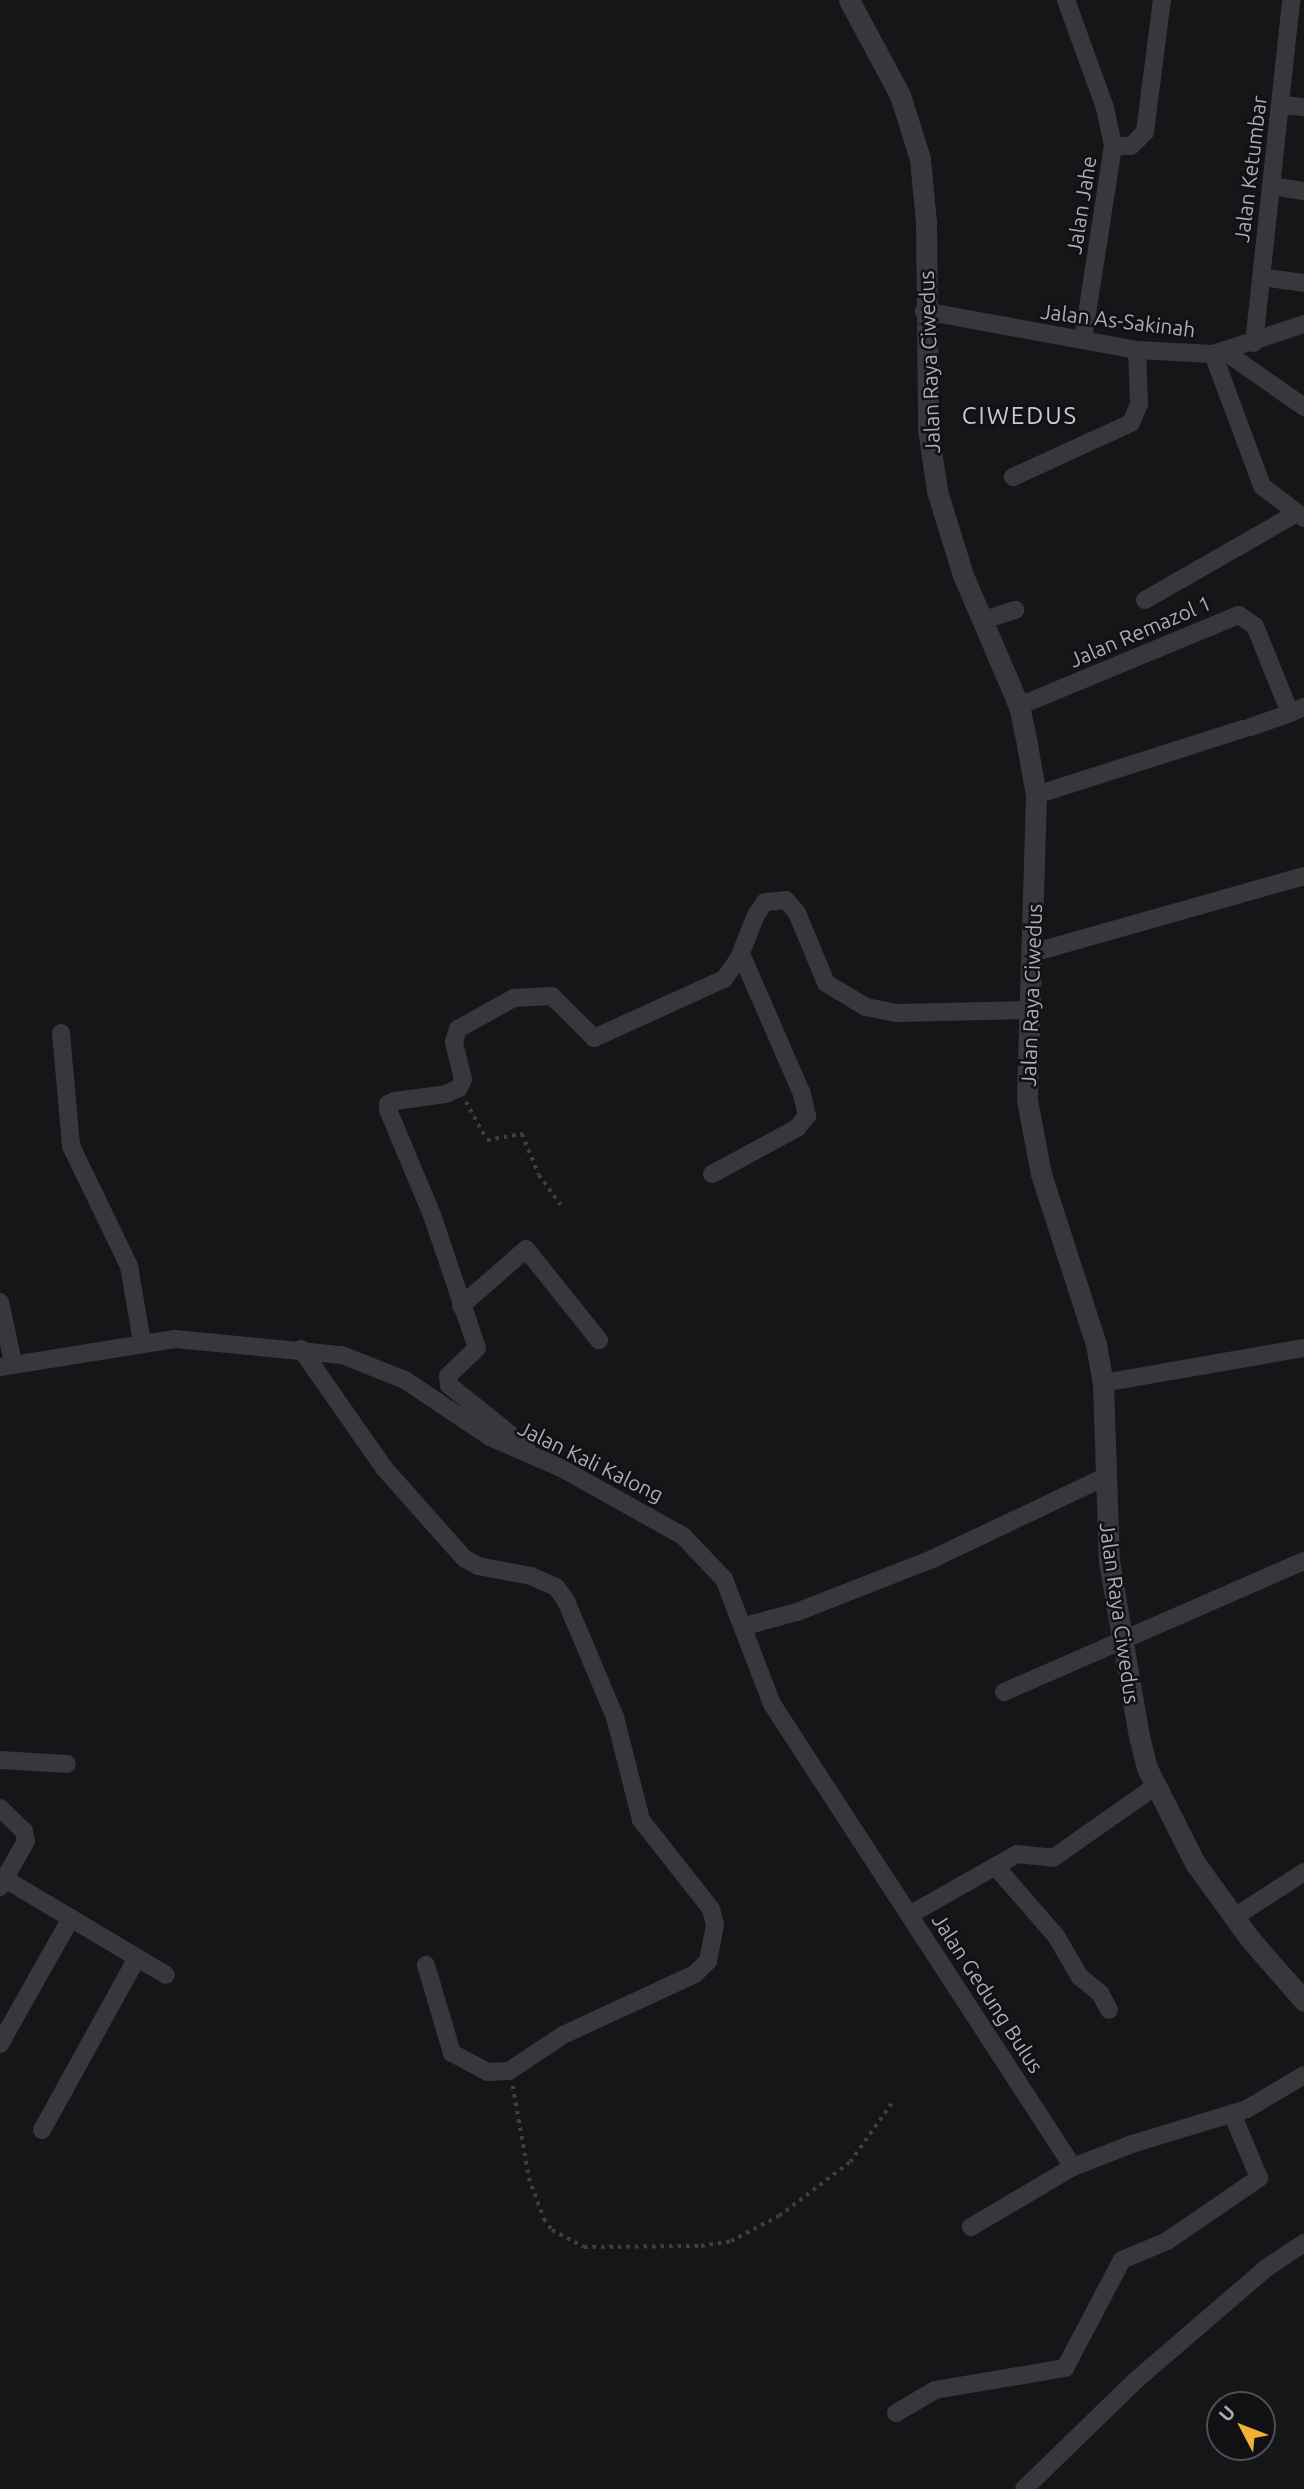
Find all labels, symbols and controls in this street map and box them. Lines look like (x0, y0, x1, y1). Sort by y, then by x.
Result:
street label: Jalan Ketumbar (1228, 94, 1272, 244)
street label: Jalan Jahe (1061, 154, 1101, 256)
street label: Jalan Raya Ciwedus (913, 270, 945, 454)
street label: Jalan As-Sakinah (1039, 298, 1197, 342)
district label: CIWEDUS (963, 402, 1077, 430)
street label: Jalan Remazol 1 (1065, 590, 1215, 672)
street label: Jalan Raya Ciwedus (1015, 903, 1047, 1087)
street label: Jalan Kali Kalong (514, 1415, 668, 1507)
street label: Jalan Raya Ciwedus (1095, 1521, 1145, 1705)
street label: Jalan Gedung Bulus (927, 1909, 1049, 2077)
north arrow (1206, 2391, 1276, 2461)
text: U (1214, 2401, 1240, 2426)

